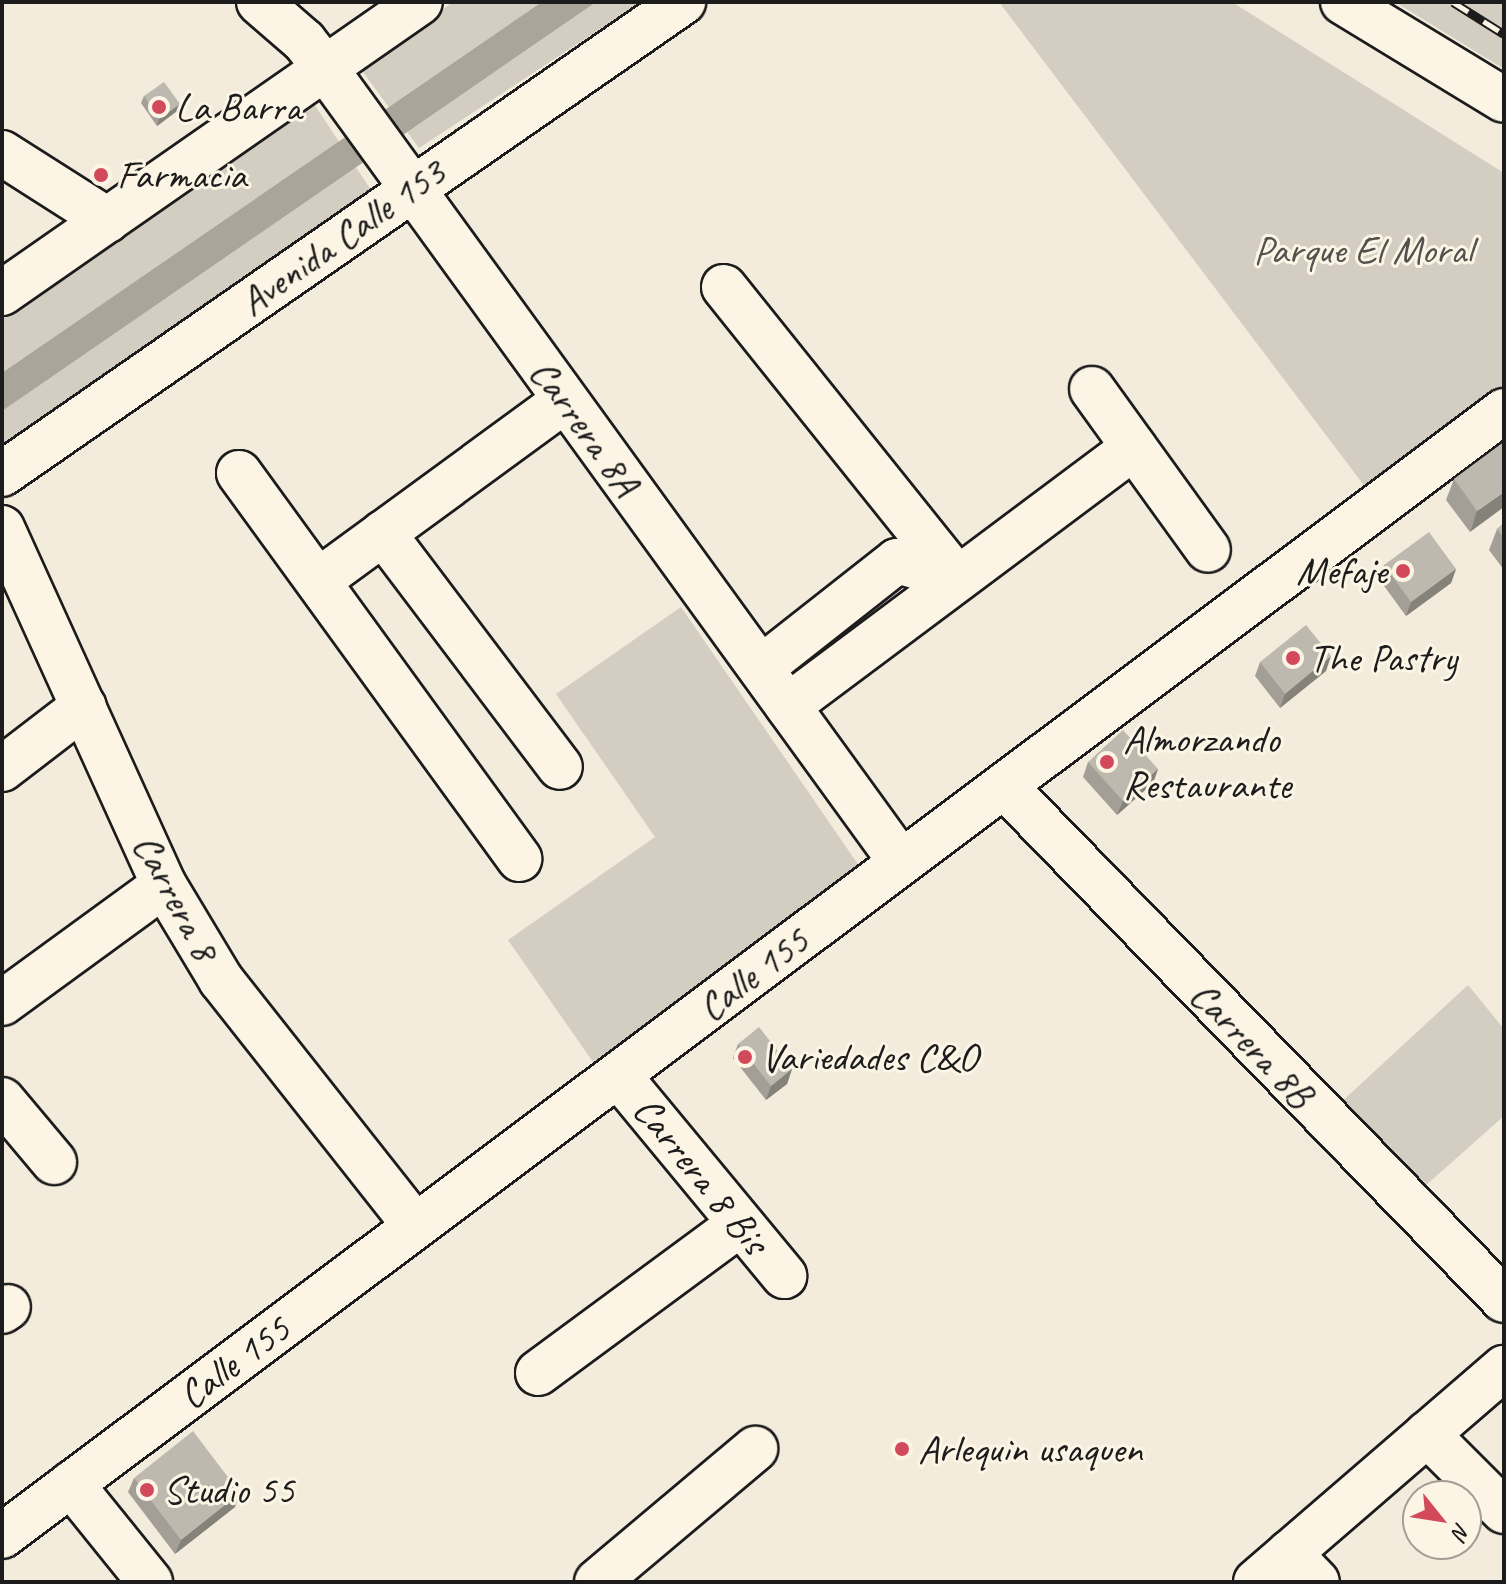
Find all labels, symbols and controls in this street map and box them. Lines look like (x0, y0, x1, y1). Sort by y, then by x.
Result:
place label: La Barra (175, 83, 302, 131)
marker: La Barra (150, 98, 168, 116)
street label: Avenida Calle 153 (230, 149, 454, 325)
place label: Farmacia (117, 151, 246, 199)
marker: Farmacia (92, 166, 110, 184)
park label: Parque El Moral (1253, 226, 1473, 274)
street label: Carrera 8A (520, 349, 650, 505)
place label: Mefaje (1296, 547, 1387, 595)
marker: Mefaje (1394, 562, 1412, 580)
place label: The Pastry (1309, 634, 1459, 682)
marker: The Pastry (1284, 649, 1302, 667)
place label: Almorzando Restaurante (1123, 715, 1291, 809)
marker: Almorzando Restaurante (1098, 753, 1116, 771)
street label: Carrera 8 (123, 825, 229, 969)
street label: Calle 155 (688, 917, 818, 1031)
street label: Carrera 8B (1180, 971, 1324, 1117)
place label: Variedades C&O (761, 1033, 977, 1081)
marker: Variedades C&O (736, 1048, 754, 1066)
street label: Carrera 8 Bis (623, 1087, 779, 1263)
street label: Calle 155 (169, 1305, 299, 1419)
place label: Arlequin usaquen (918, 1425, 1142, 1473)
marker: Arlequin usaquen (893, 1440, 911, 1458)
place label: Studio 55 (163, 1466, 294, 1514)
north arrow (1402, 1480, 1482, 1560)
marker: Studio 55 (138, 1481, 156, 1499)
text: N (1446, 1518, 1477, 1544)

